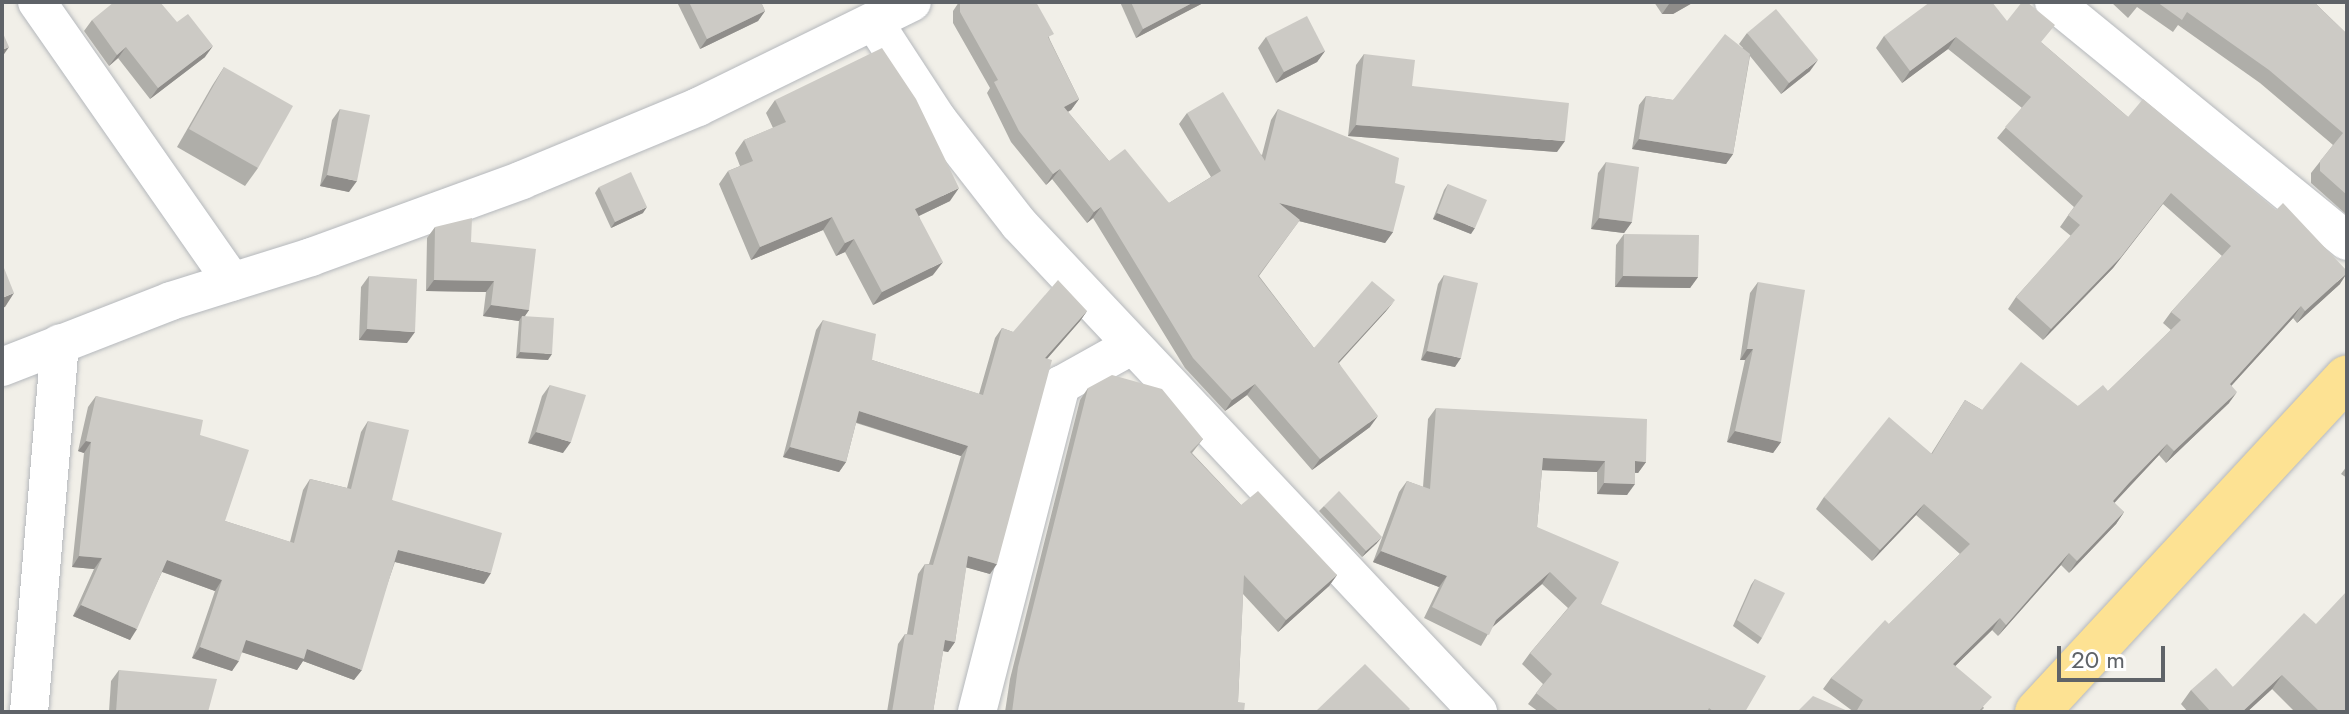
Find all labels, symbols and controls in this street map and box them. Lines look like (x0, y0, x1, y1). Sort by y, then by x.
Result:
scale bar (2061, 630, 2169, 680)
text: 20 m (2071, 642, 2125, 677)

